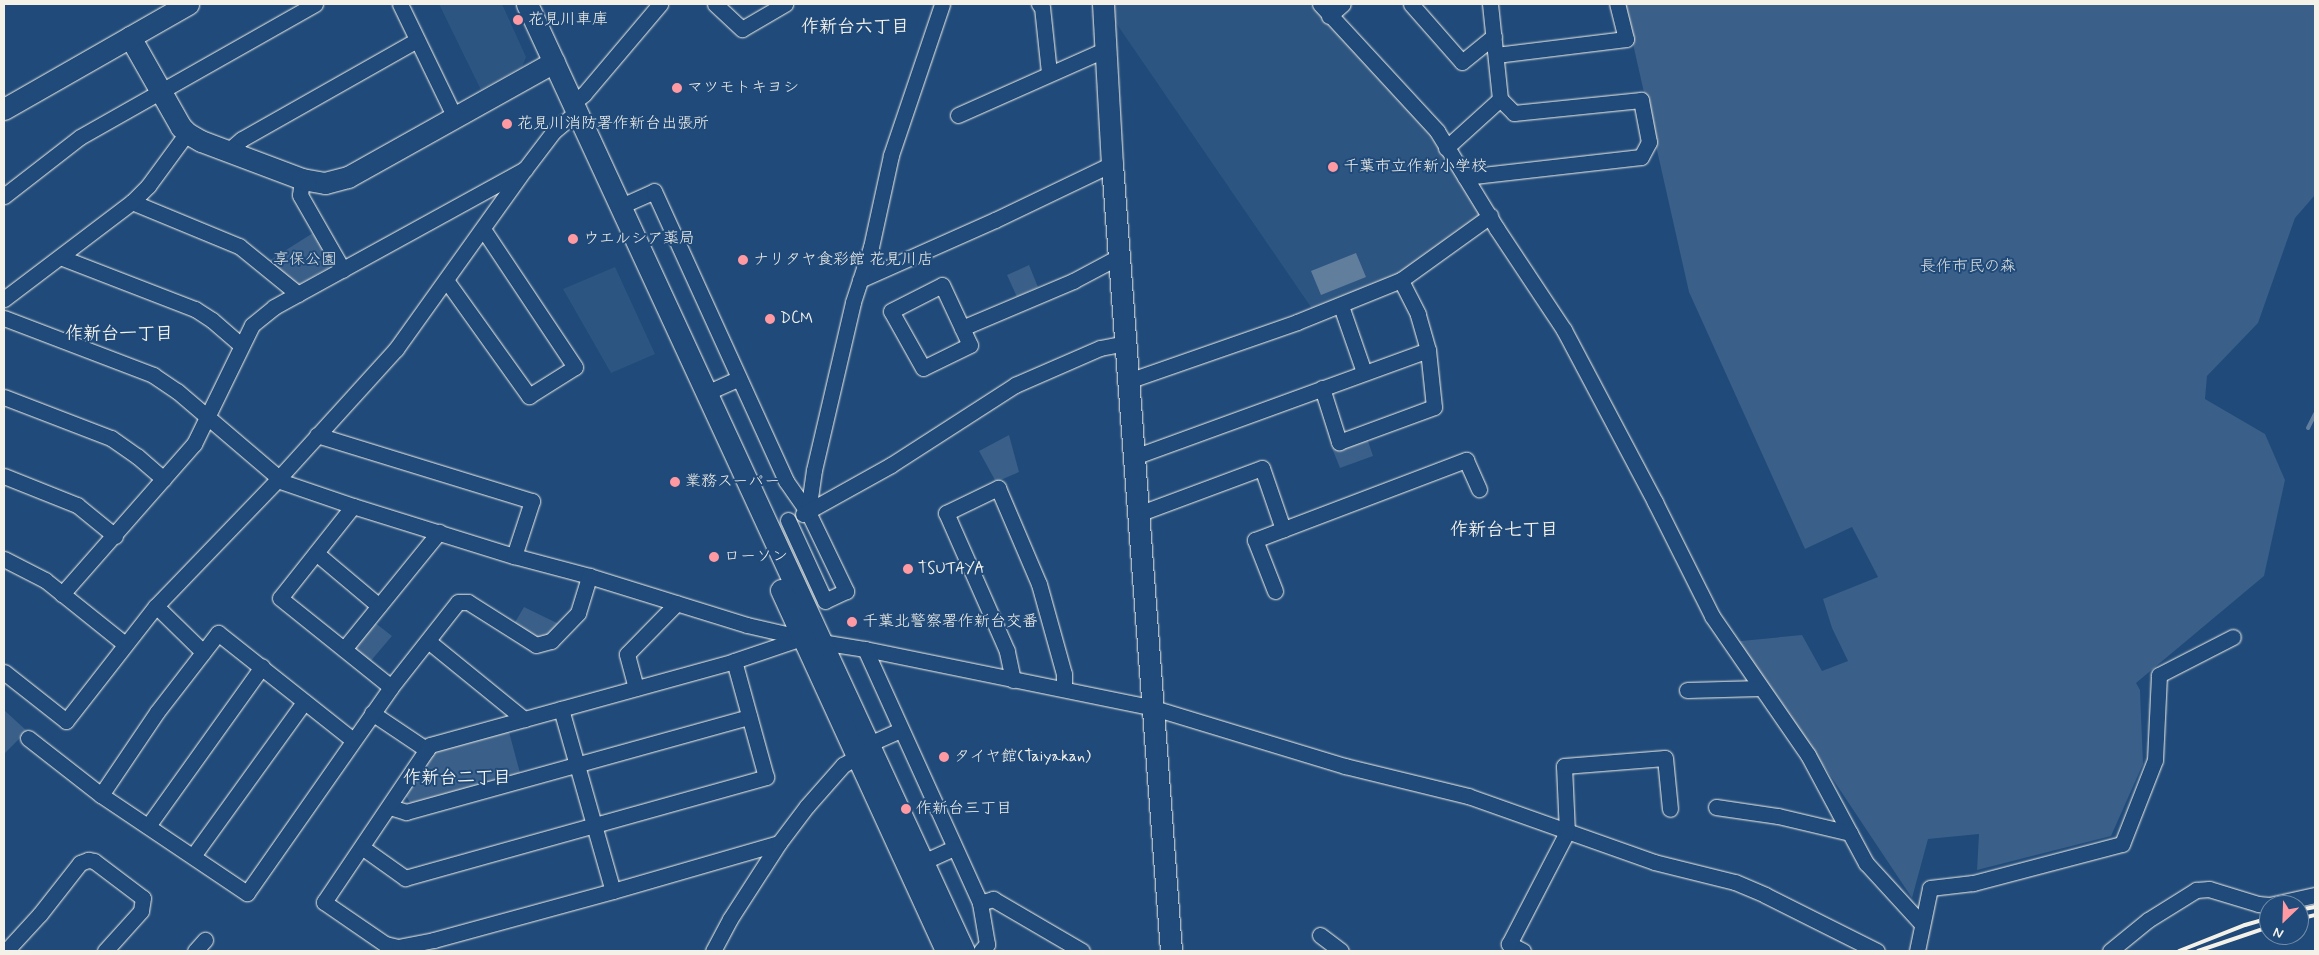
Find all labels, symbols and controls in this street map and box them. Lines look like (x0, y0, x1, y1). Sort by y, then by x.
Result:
place label: 花見川車庫 (528, 10, 608, 30)
marker: 花見川車庫 (512, 14, 524, 26)
district label: 作新台六丁目 (801, 16, 909, 38)
place label: マツモトキヨシ (687, 78, 799, 98)
marker: マツモトキヨシ (671, 82, 683, 94)
place label: 花見川消防署作新台出張所 (517, 114, 709, 134)
marker: 花見川消防署作新台出張所 (501, 118, 513, 130)
place label: 千葉市立作新小学校 (1343, 157, 1487, 177)
marker: 千葉市立作新小学校 (1327, 161, 1339, 173)
place label: ウエルシア薬局 (583, 229, 695, 249)
marker: ウエルシア薬局 (567, 233, 579, 245)
park label: 享保公園 (273, 250, 337, 270)
place label: ナリタヤ食彩館 花見川店 (753, 250, 933, 270)
marker: ナリタヤ食彩館 花見川店 (737, 254, 749, 266)
park label: 長作市民の森 (1920, 257, 2016, 277)
place label: DCM (780, 309, 813, 329)
marker: DCM (764, 313, 776, 325)
district label: 作新台一丁目 (65, 323, 173, 345)
place label: 業務スーパー (685, 472, 780, 492)
marker: 業務スーパー (669, 476, 681, 488)
district label: 作新台七丁目 (1450, 519, 1558, 541)
place label: ローソン (724, 547, 788, 567)
marker: ローソン (708, 551, 720, 563)
place label: TSUTAYA (918, 559, 985, 579)
marker: TSUTAYA (902, 563, 914, 575)
place label: 千葉北警察署作新台交番 (862, 612, 1038, 632)
marker: 千葉北警察署作新台交番 (846, 616, 858, 628)
place label: タイヤ館(Taiyakan) (954, 747, 1091, 767)
marker: タイヤ館(Taiyakan) (938, 751, 950, 763)
district label: 作新台二丁目 (403, 767, 511, 789)
place label: 作新台三丁目 (916, 799, 1012, 819)
marker: 作新台三丁目 (900, 803, 912, 815)
north arrow (2259, 895, 2309, 945)
text: N (2270, 923, 2286, 943)

